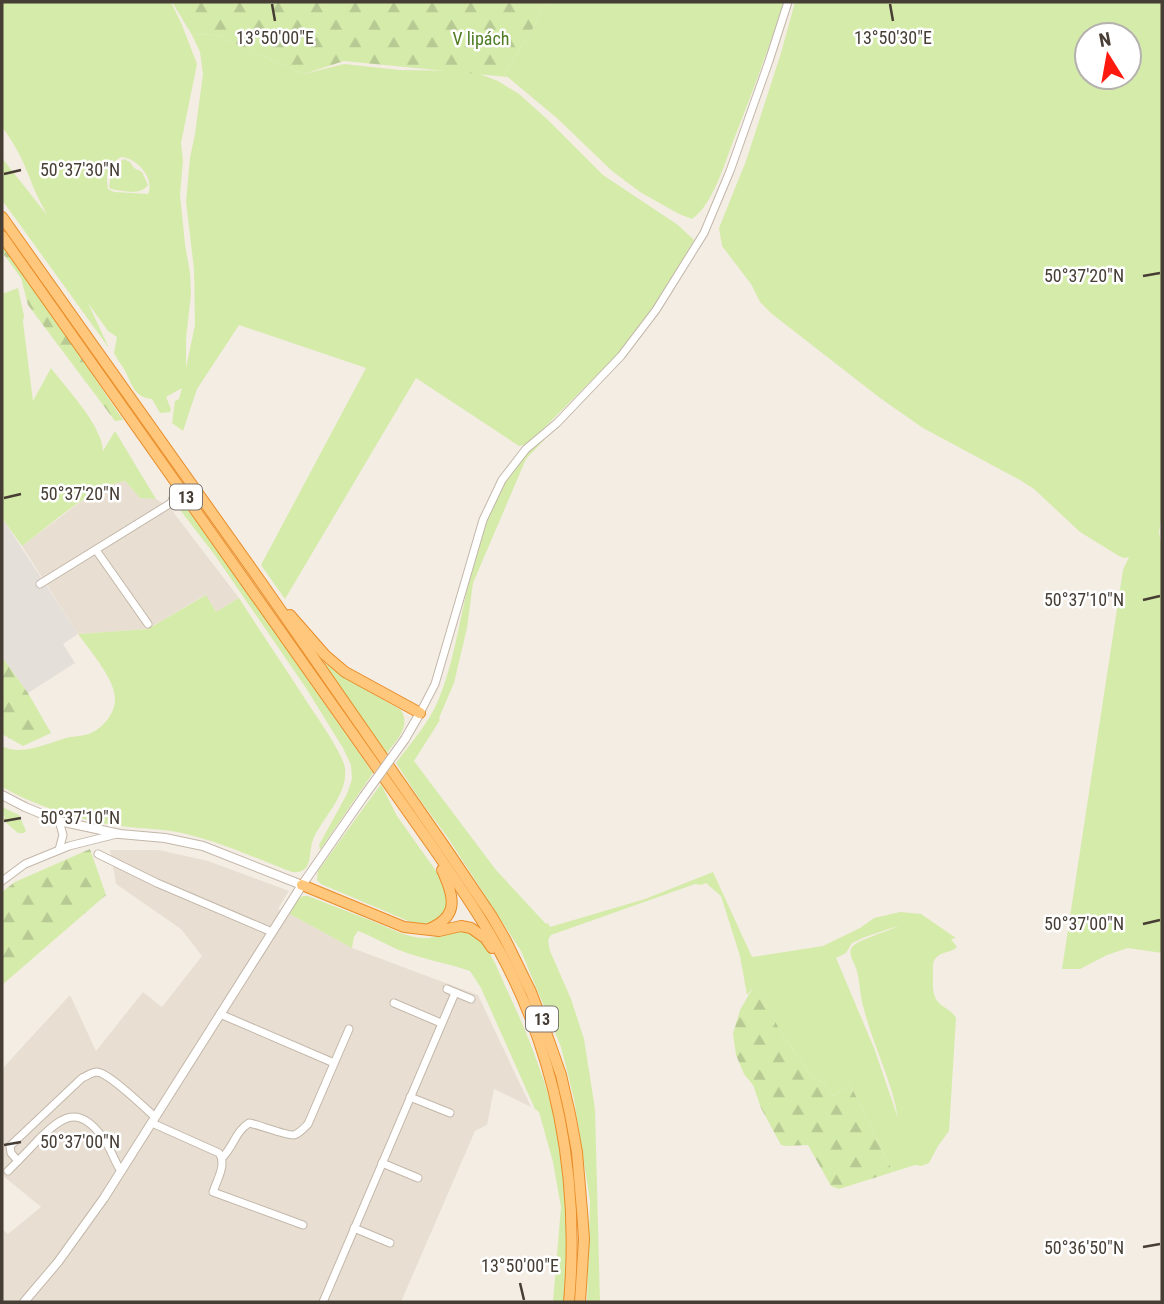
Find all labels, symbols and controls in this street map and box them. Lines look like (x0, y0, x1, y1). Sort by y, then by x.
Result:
north arrow (1073, 21, 1143, 91)
text: 13°50'00"E (236, 27, 314, 48)
text: 13°50'30"E (854, 27, 932, 48)
text: N (1097, 27, 1113, 52)
park label: V lipách (453, 28, 510, 49)
text: 50°37'30"N (40, 159, 120, 180)
text: 50°37'20"N (1044, 265, 1124, 286)
text: 50°37'20"N (40, 483, 120, 504)
road number: 13 (170, 484, 202, 510)
text: 50°37'10"N (1044, 589, 1124, 610)
text: 50°37'10"N (40, 807, 120, 828)
text: 50°37'00"N (1044, 913, 1124, 934)
road number: 13 (526, 1007, 558, 1032)
text: 50°37'00"N (40, 1131, 120, 1152)
text: 50°36'50"N (1044, 1237, 1124, 1258)
text: 13°50'00"E (481, 1255, 559, 1276)

